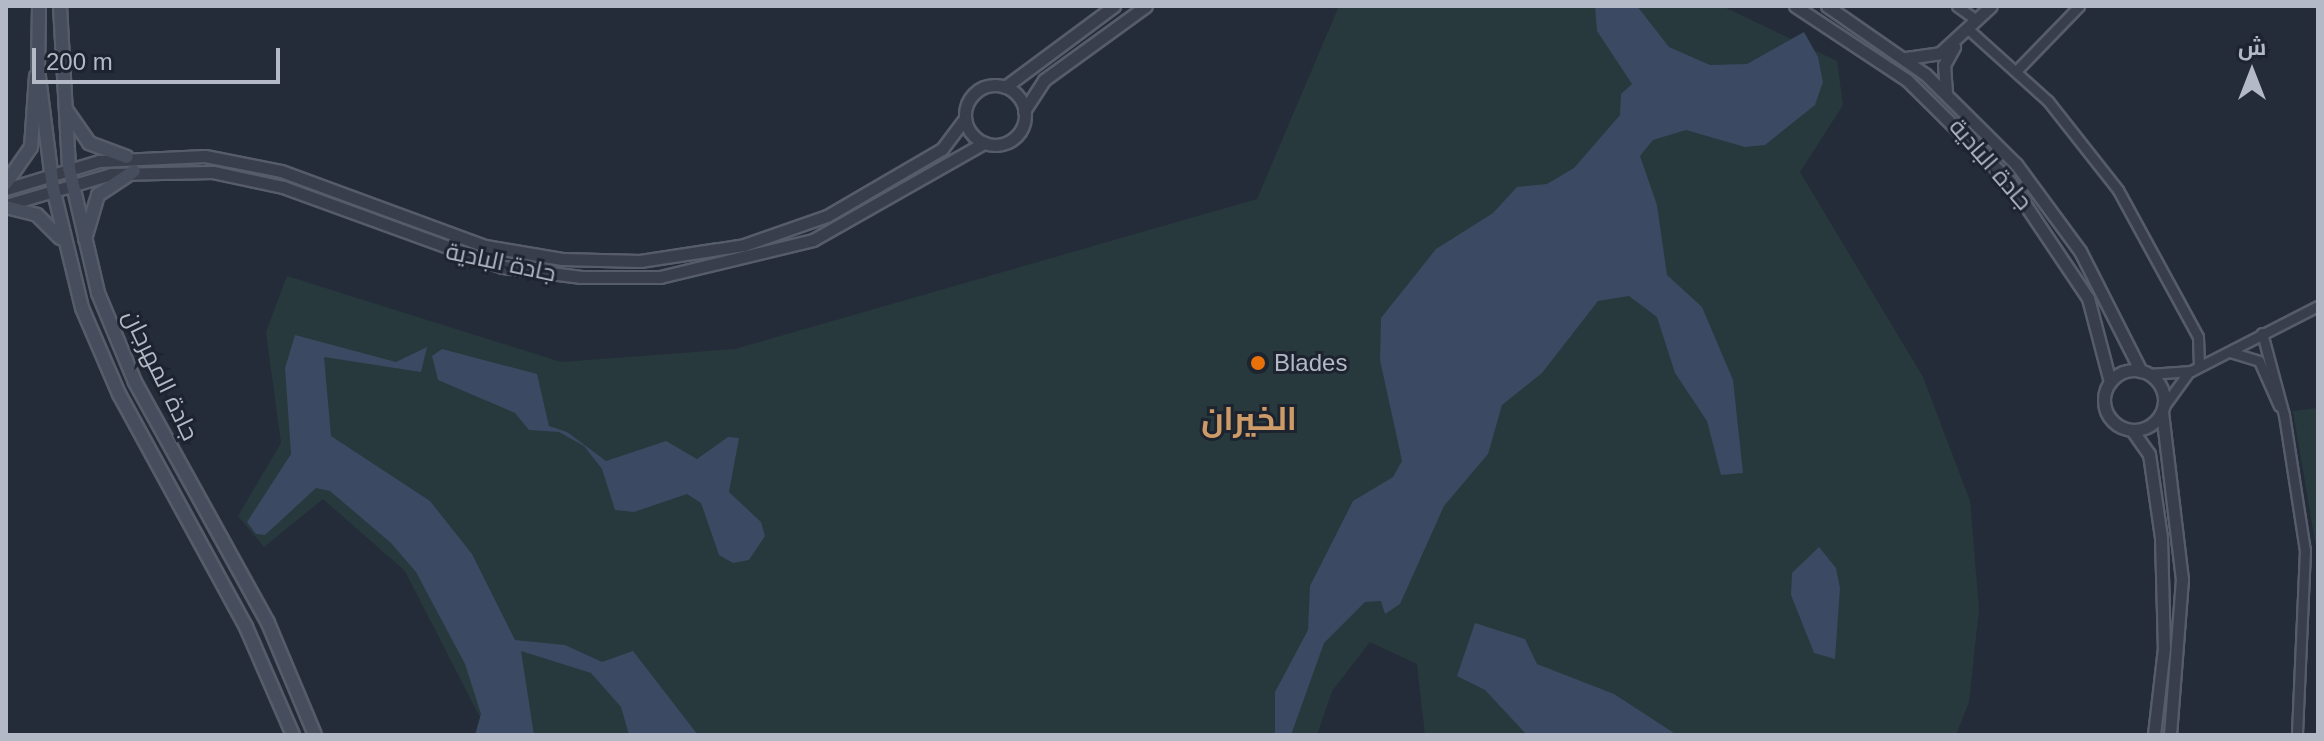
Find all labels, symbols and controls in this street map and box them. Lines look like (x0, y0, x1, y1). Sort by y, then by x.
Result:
scale bar (36, 32, 284, 82)
north arrow (2212, 32, 2292, 112)
text: ش (2238, 35, 2266, 60)
text: 200 m (46, 48, 113, 75)
street label: جادة البادية (1943, 112, 2039, 216)
street label: جادة البادية (443, 236, 559, 288)
street label: جادة المهرجان (117, 305, 205, 445)
place label: Blades (1274, 349, 1347, 377)
marker: Blades (1249, 354, 1267, 372)
district label: الخيران (1201, 400, 1297, 438)

